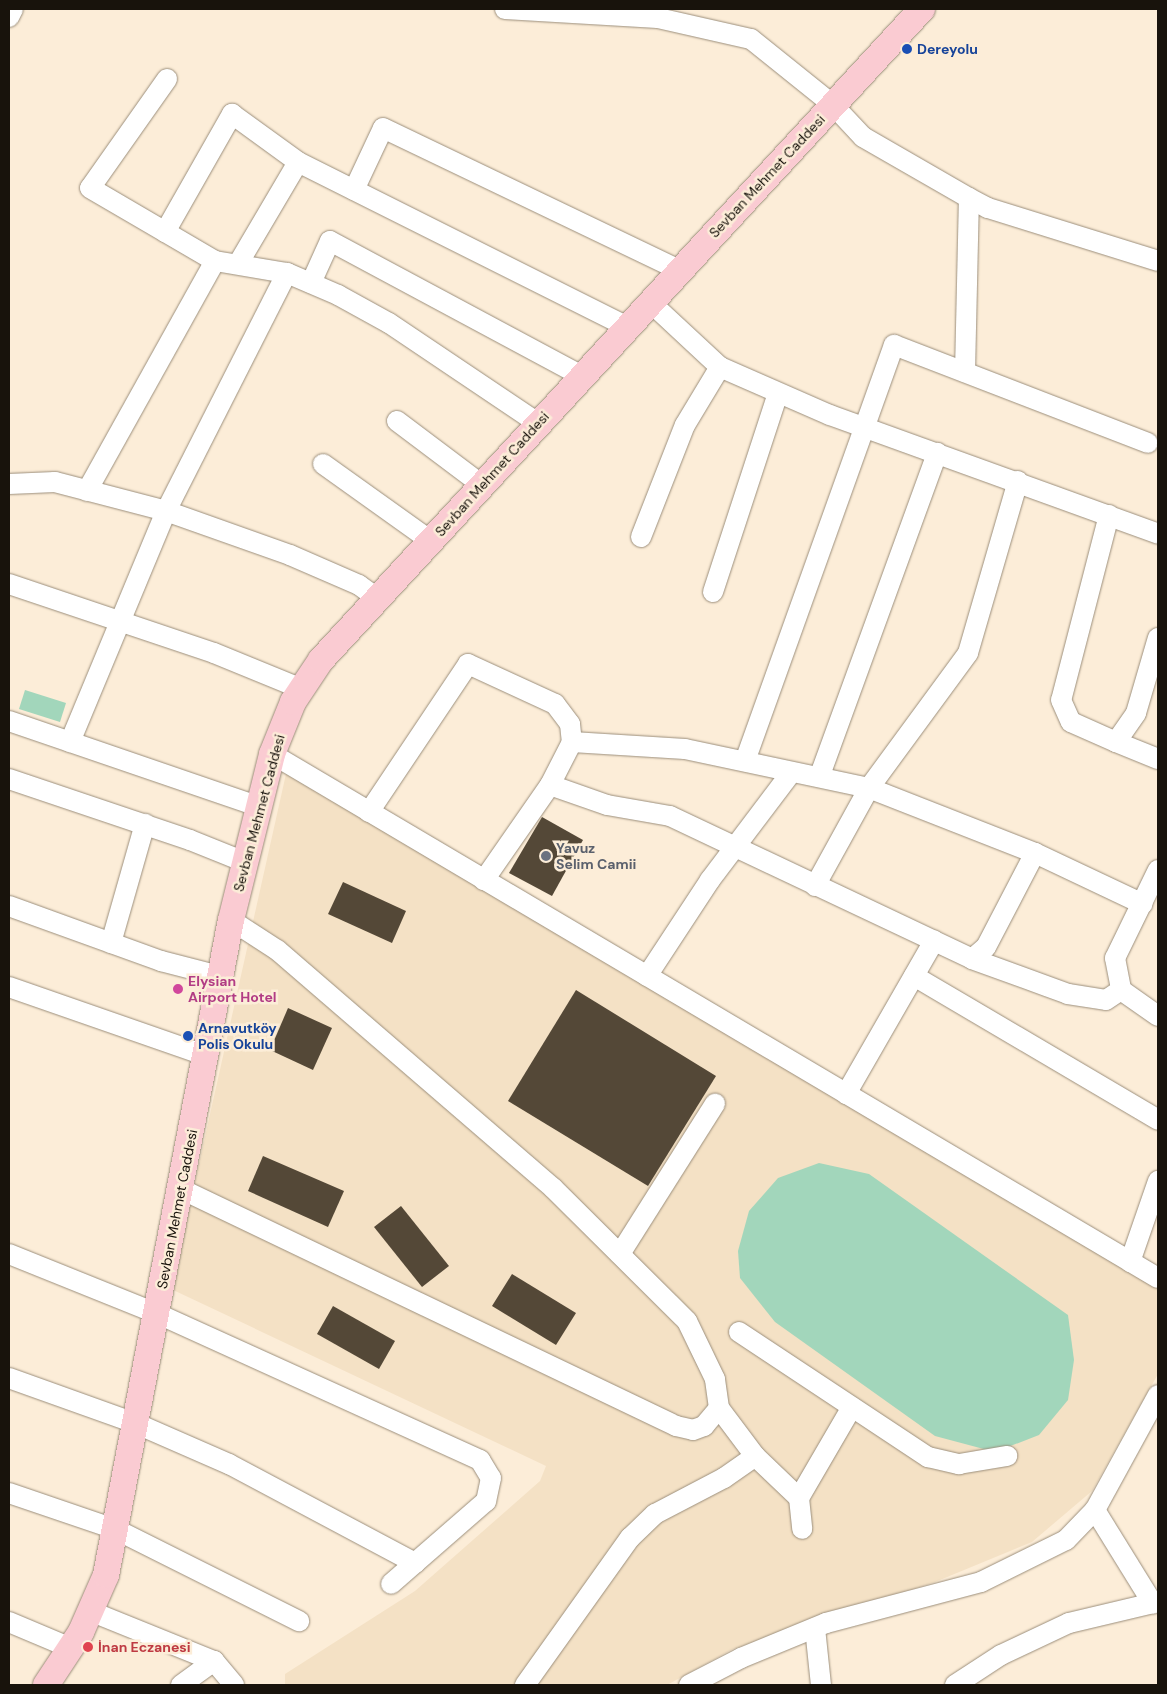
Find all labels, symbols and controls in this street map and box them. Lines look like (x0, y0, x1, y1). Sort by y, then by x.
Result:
place label: Dereyolu (917, 41, 978, 57)
marker: Dereyolu (901, 43, 913, 55)
street label: Sevban Mehmet Caddesi (706, 111, 828, 241)
street label: Sevban Mehmet Caddesi (432, 408, 552, 540)
street label: Sevban Mehmet Caddesi (230, 733, 288, 893)
place label: Yavuz Selim Camii (556, 840, 636, 872)
marker: Yavuz Selim Camii (540, 850, 552, 862)
place label: Elysian Airport Hotel (188, 973, 277, 1006)
marker: Elysian Airport Hotel (172, 983, 184, 995)
place label: Arnavutköy Polis Okulu (198, 1020, 277, 1052)
marker: Arnavutköy Polis Okulu (182, 1030, 194, 1042)
street label: Sevban Mehmet Caddesi (153, 1128, 201, 1290)
place label: İnan Eczanesi (98, 1639, 191, 1655)
marker: İnan Eczanesi (82, 1641, 94, 1653)

